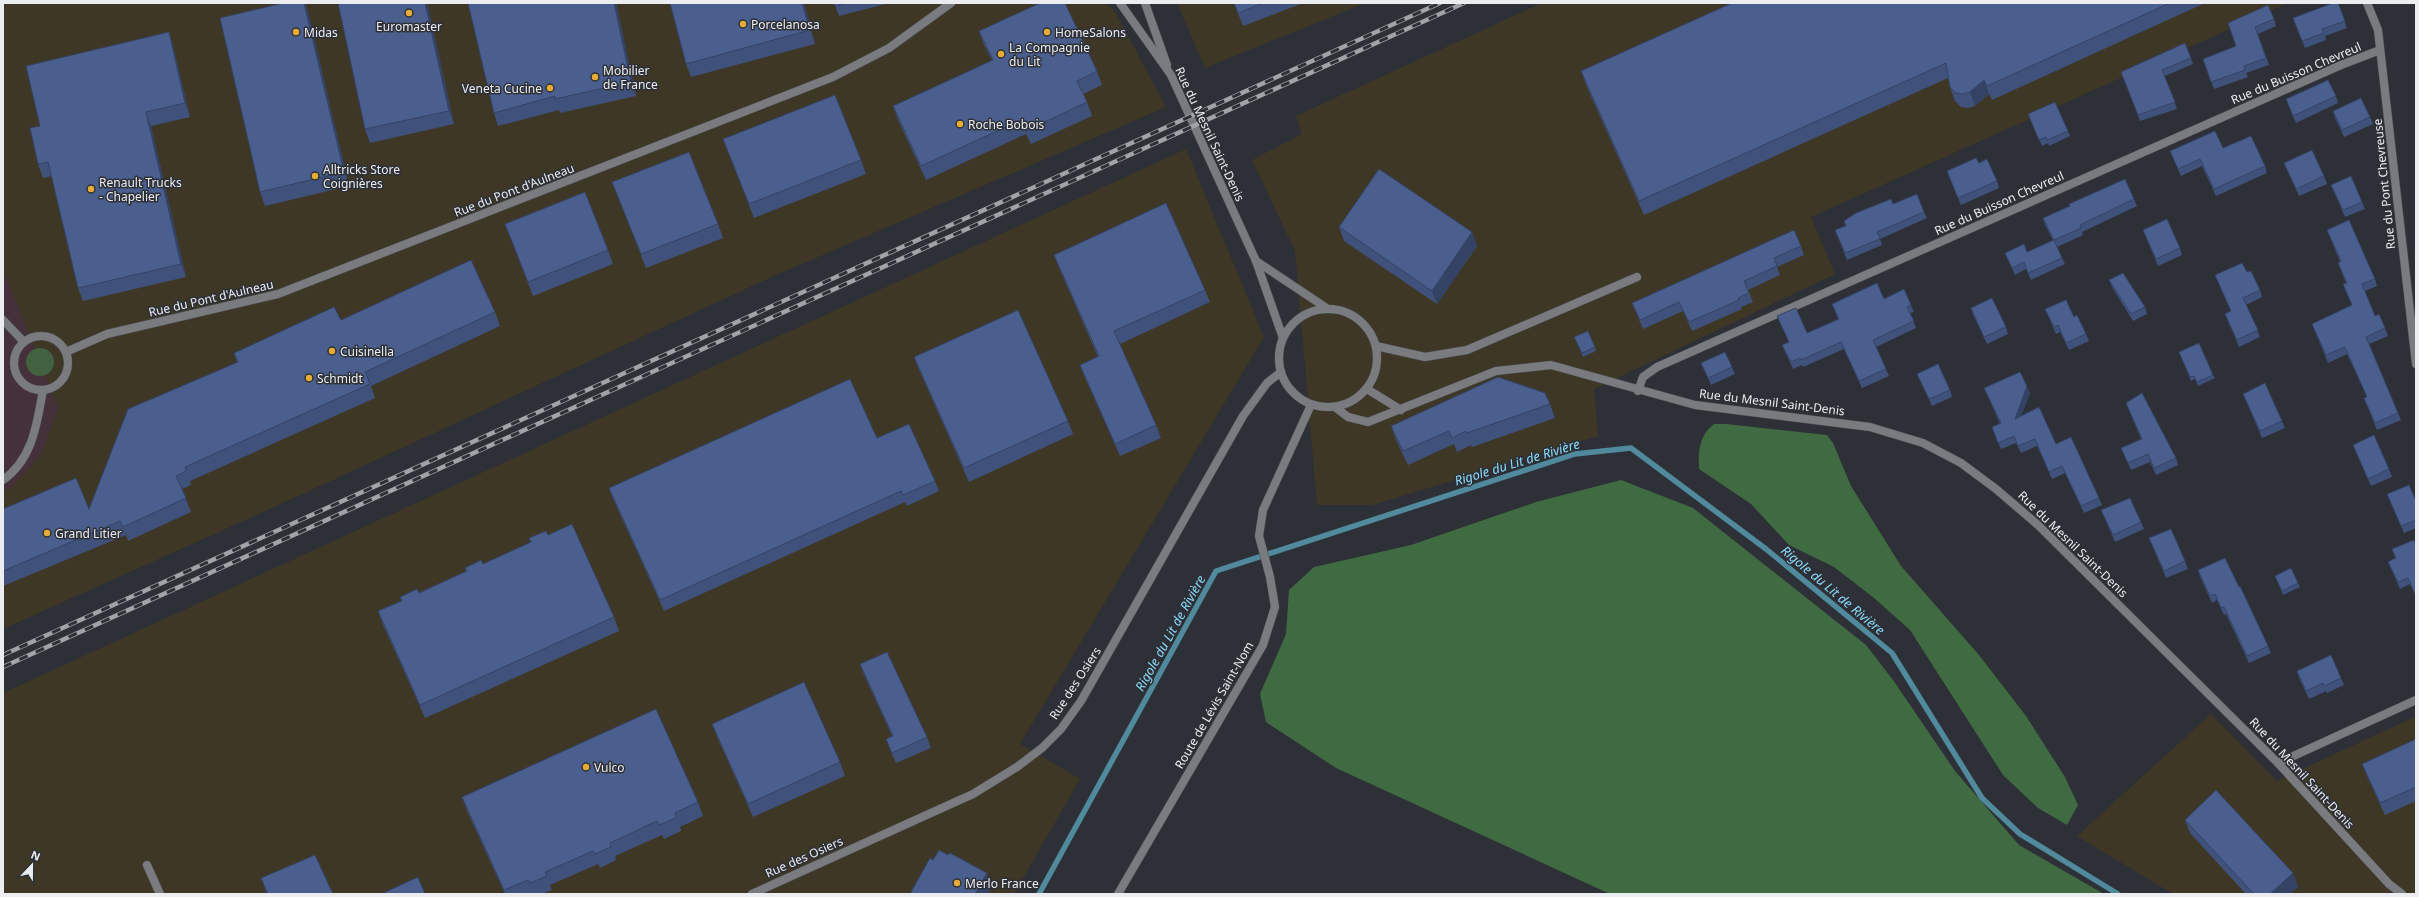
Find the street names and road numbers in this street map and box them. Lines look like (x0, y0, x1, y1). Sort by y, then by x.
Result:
street label: Rue du Buisson Chevreul (2228, 38, 2364, 108)
street label: Rue du Mesnil Saint-Denis (1171, 64, 1249, 204)
street label: Rue du Pont Chevreuse (2369, 118, 2399, 250)
street label: Rue du Pont d'Aulneau (451, 159, 577, 221)
street label: Rue du Buisson Chevreul (1932, 167, 2066, 239)
street label: Rue du Pont d'Aulneau (147, 275, 275, 321)
street label: Rue du Mesnil Saint-Denis (1698, 385, 1846, 419)
street label: Rue du Mesnil Saint-Denis (2014, 487, 2132, 601)
street label: Route de Lévis Saint-Nom (1171, 638, 1257, 772)
street label: Rue des Osiers (1045, 643, 1105, 723)
street label: Rue du Mesnil Saint-Denis (2246, 714, 2358, 833)
street label: Rue des Osiers (762, 832, 846, 882)

